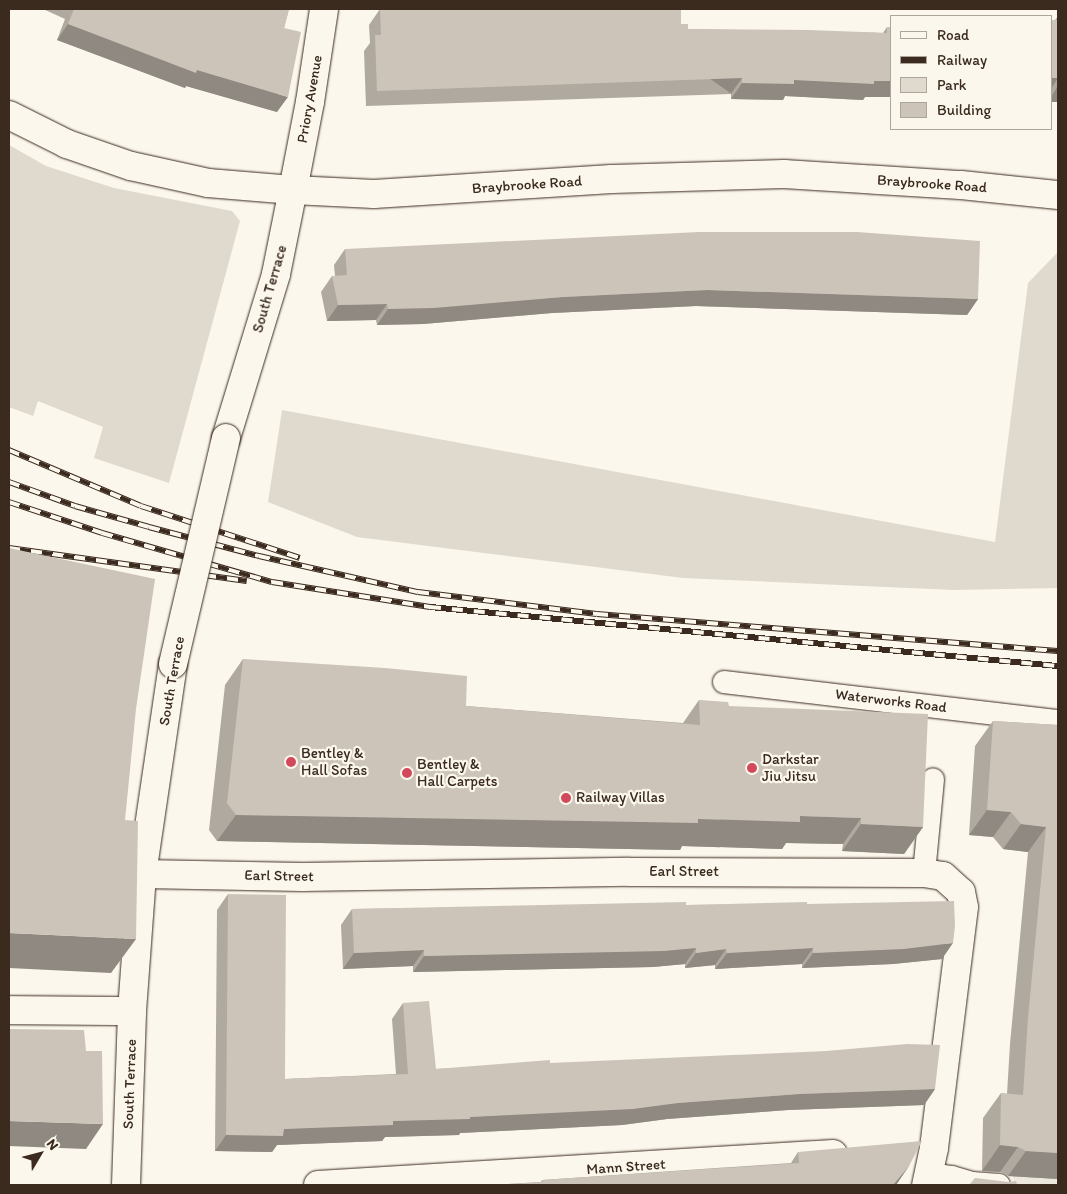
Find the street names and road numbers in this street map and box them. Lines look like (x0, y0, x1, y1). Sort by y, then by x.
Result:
street label: Priory Avenue (293, 54, 327, 144)
street label: Braybrooke Road (876, 171, 988, 197)
street label: Braybrooke Road (471, 172, 583, 198)
street label: South Terrace (249, 244, 291, 334)
street label: South Terrace (155, 636, 189, 726)
street label: Waterworks Road (834, 685, 948, 717)
street label: Earl Street (649, 863, 719, 881)
street label: Earl Street (244, 866, 314, 886)
street label: South Terrace (119, 1040, 141, 1128)
street label: Mann Street (586, 1155, 666, 1179)

